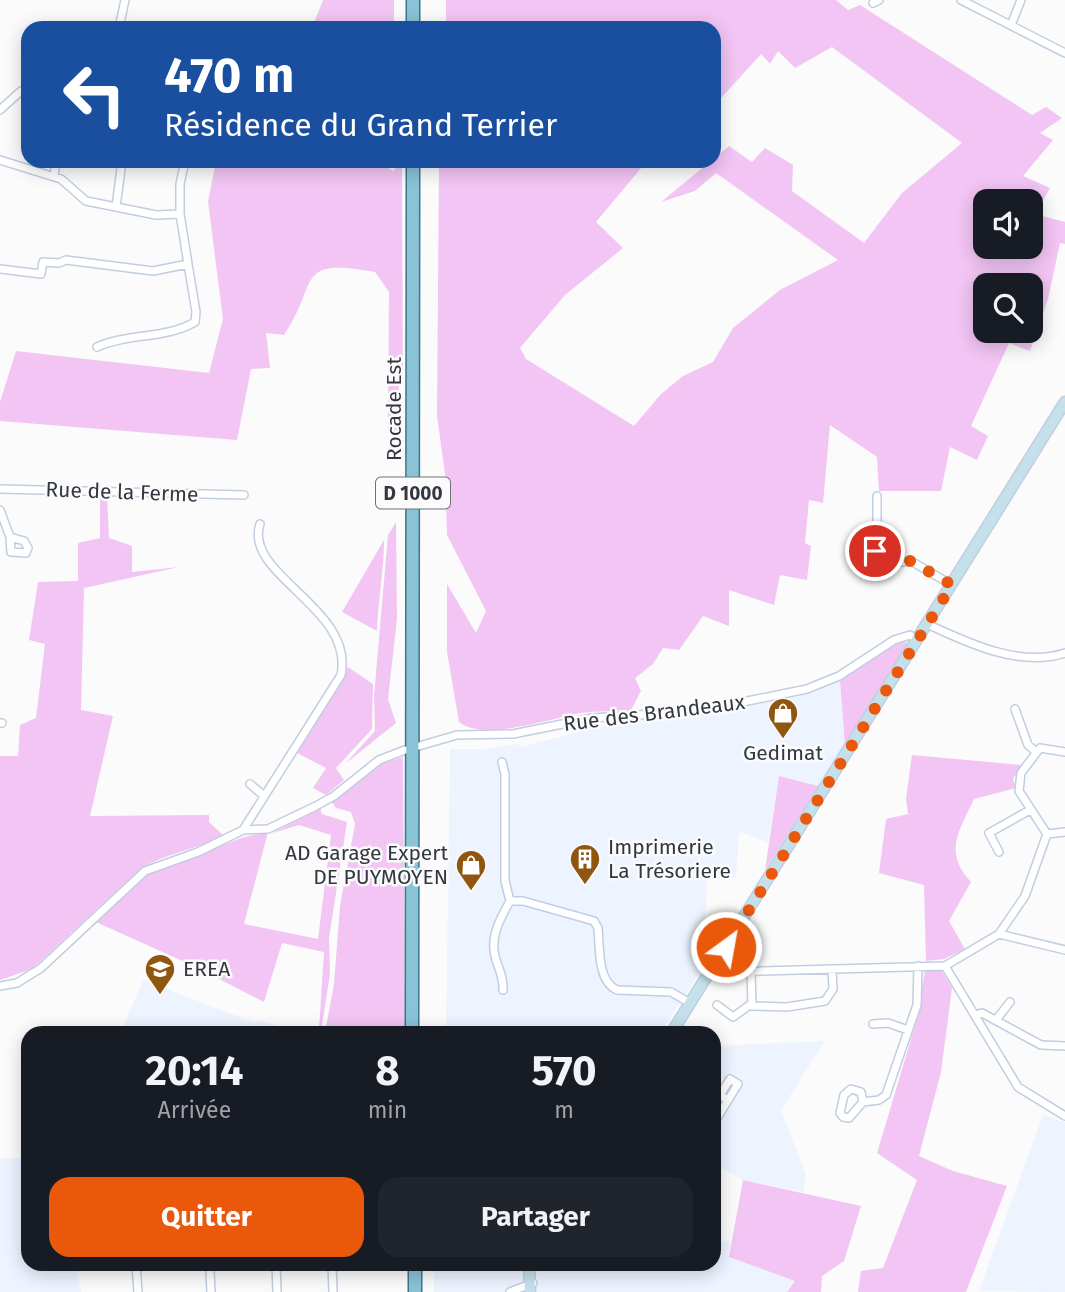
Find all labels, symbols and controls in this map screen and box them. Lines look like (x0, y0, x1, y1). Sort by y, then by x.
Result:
text: 470 m (164, 46, 294, 105)
icon: left (49, 49, 140, 140)
text: Résidence du Grand Terrier (164, 106, 557, 144)
map controls (973, 189, 1043, 343)
button: sound (973, 189, 1043, 259)
button: search (973, 273, 1043, 343)
street label: Rocade Est (381, 357, 407, 461)
street label: Rue de la Ferme (45, 476, 199, 508)
road number: D 1000 (376, 478, 450, 508)
pin (845, 521, 905, 581)
icon: arrive (856, 532, 894, 570)
street label: Rue des Brandeaux (562, 689, 747, 737)
shop icon: Gedimat (766, 696, 800, 740)
place label: Gedimat (743, 740, 824, 766)
place label: Imprimerie La Trésoriere (608, 834, 731, 884)
place label: AD Garage Expert DE PUYMOYEN (285, 840, 448, 890)
building icon: Imprimerie La Trésoriere (568, 842, 602, 886)
shop icon: AD Garage Expert DE PUYMOYEN (454, 848, 488, 892)
position arrow (689, 910, 763, 984)
school or university icon: EREA (143, 952, 177, 996)
place label: EREA (183, 956, 230, 982)
text: 20:14 (145, 1046, 243, 1096)
text: 8 (375, 1046, 400, 1096)
text: 570 (532, 1046, 597, 1096)
text: Arrivée (157, 1096, 231, 1124)
text: min (368, 1096, 407, 1124)
text: m (554, 1096, 574, 1124)
button: Quitter (49, 1177, 364, 1257)
button: Partager (378, 1177, 693, 1257)

